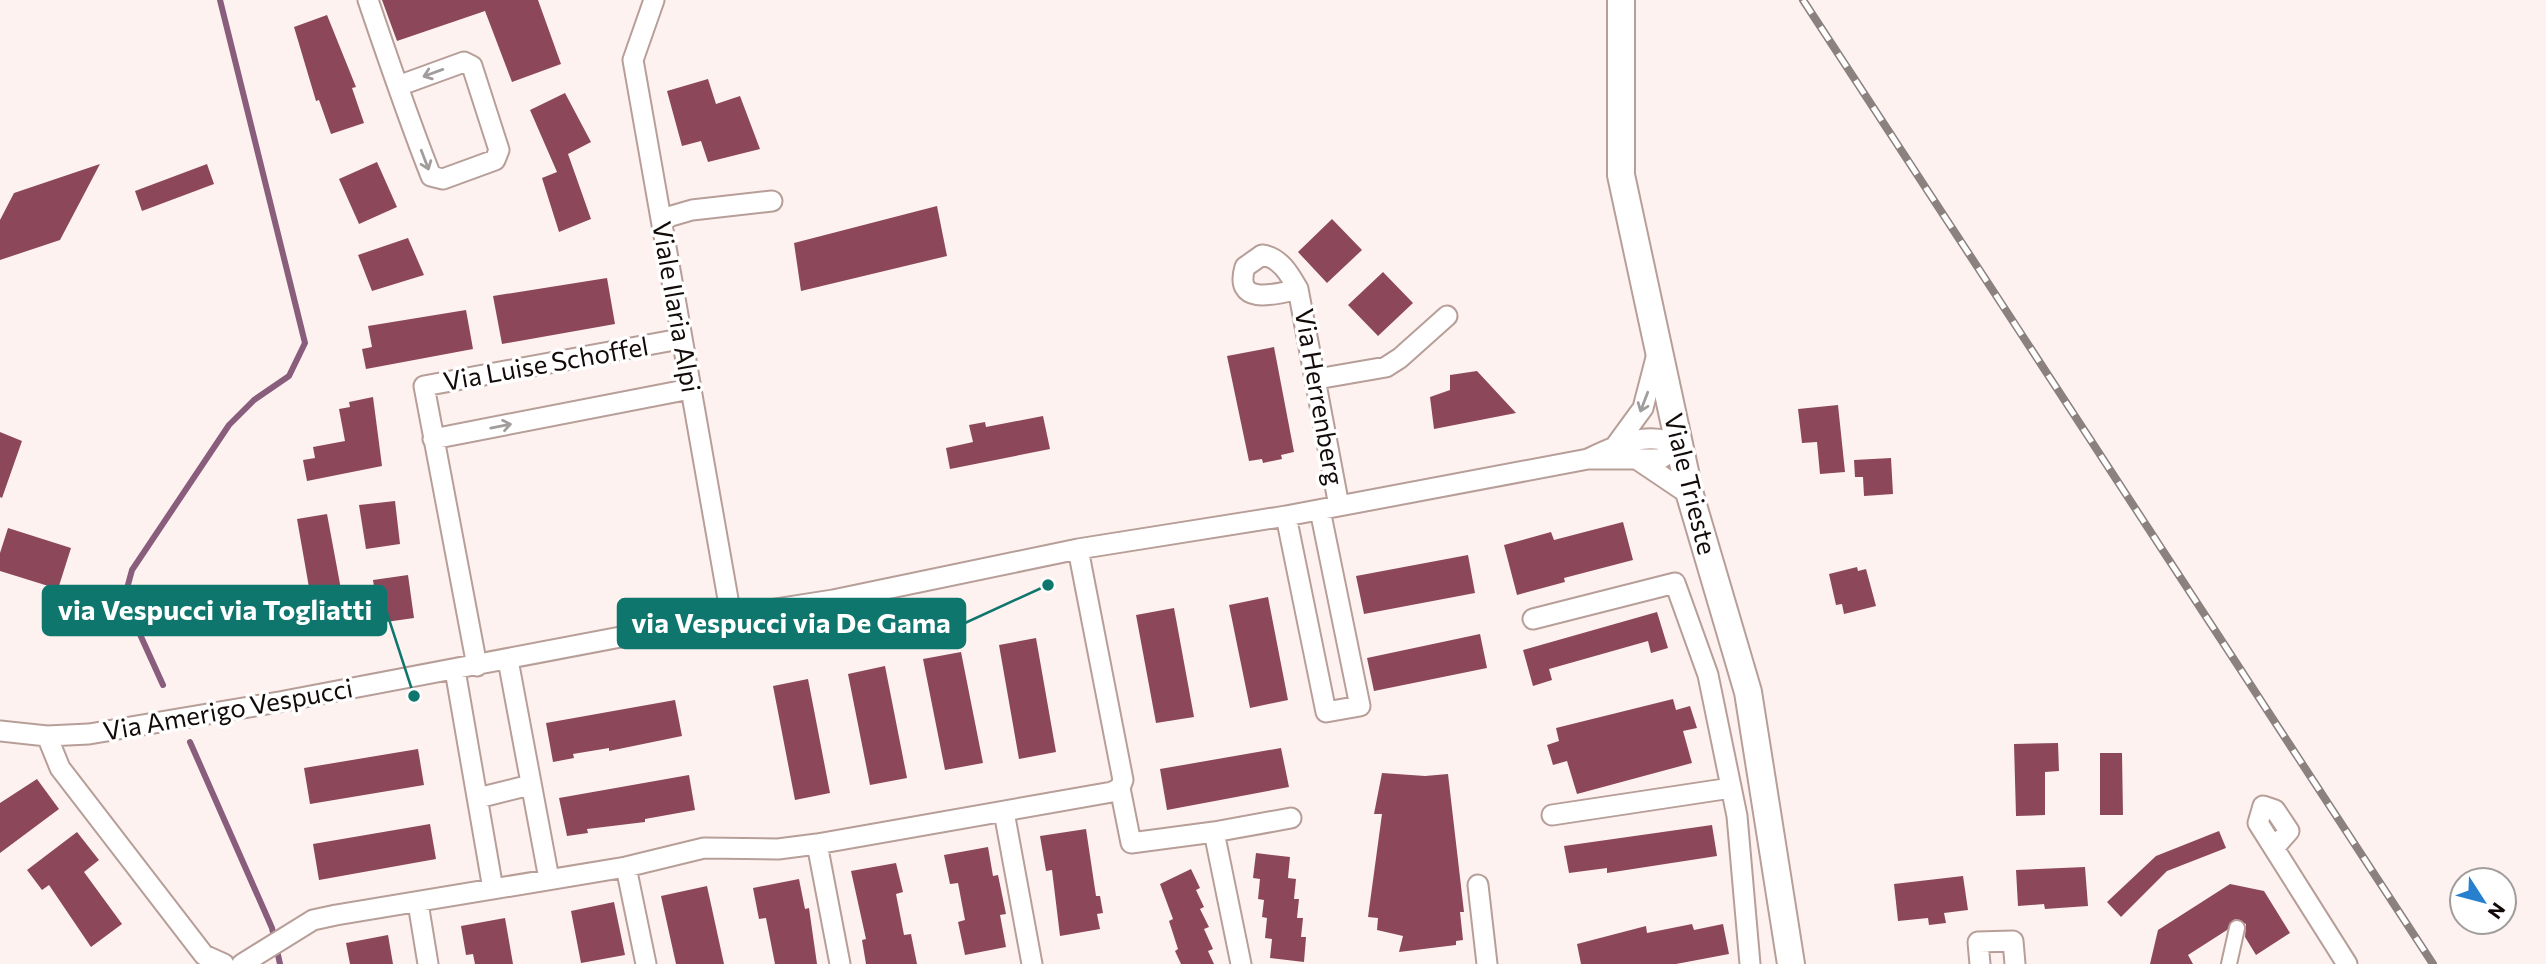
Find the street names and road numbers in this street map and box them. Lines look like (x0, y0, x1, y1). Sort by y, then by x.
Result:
street label: Viale Ilaria Alpi (647, 219, 708, 395)
street label: Via Herrenberg (1290, 306, 1351, 487)
street label: Via Luise Schoffel (441, 329, 651, 396)
street label: Viale Trieste (1659, 410, 1724, 558)
street label: Via Amerigo Vespucci (101, 671, 355, 746)

